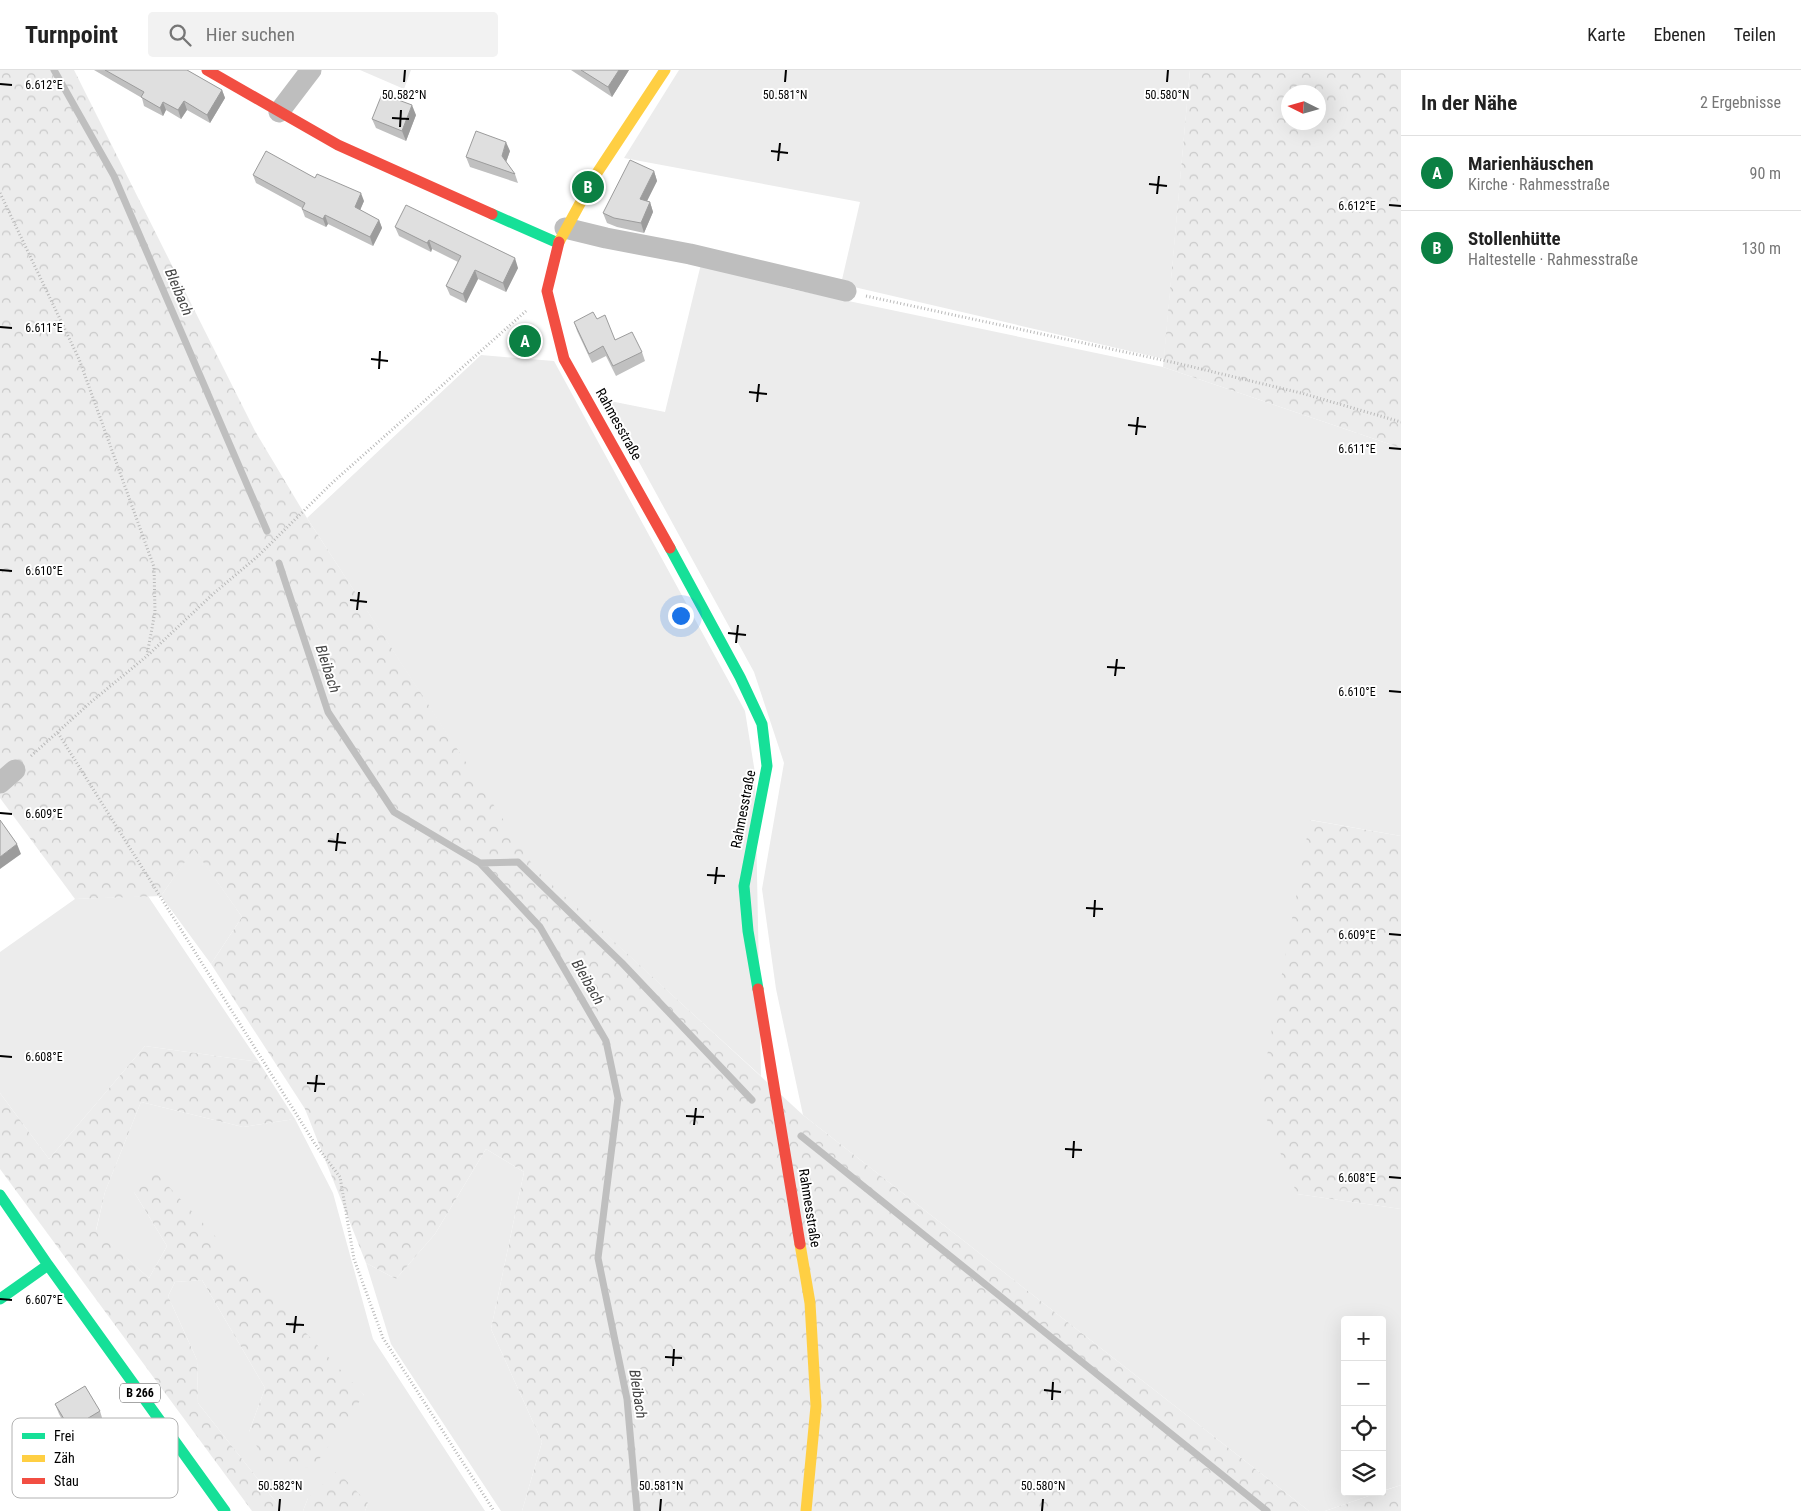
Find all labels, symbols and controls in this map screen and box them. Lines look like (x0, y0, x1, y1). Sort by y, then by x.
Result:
search box (148, 12, 498, 57)
text: Turnpoint (25, 21, 118, 49)
icon: search (166, 21, 194, 49)
text: Hier suchen (206, 23, 295, 46)
text: Karte (1587, 24, 1626, 45)
text: Ebenen (1654, 24, 1706, 45)
text: Teilen (1734, 24, 1776, 45)
text: 6.612°E (25, 78, 63, 92)
north arrow (1281, 85, 1326, 130)
text: 50.582°N (382, 88, 426, 102)
text: 50.581°N (763, 88, 807, 102)
text: 50.580°N (1145, 88, 1189, 102)
text: In der Nähe (1421, 91, 1517, 115)
text: 2 Ergebnisse (1700, 93, 1781, 112)
text: Marienhäuschen (1468, 152, 1594, 175)
text: A (1432, 164, 1442, 183)
text: 90 m (1749, 164, 1781, 183)
pin: B (572, 168, 604, 206)
text: Kirche · Rahmesstraße (1468, 175, 1610, 194)
text: 6.612°E (1338, 199, 1376, 213)
text: Stollenhütte (1468, 227, 1561, 250)
text: B (1433, 239, 1441, 258)
text: 130 m (1742, 239, 1781, 258)
text: Haltestelle · Rahmesstraße (1468, 250, 1638, 269)
water label: Bleibach (161, 266, 197, 318)
text: 6.611°E (25, 321, 63, 335)
pin: A (509, 322, 541, 360)
street label: Rahmesstraße (593, 385, 645, 463)
text: 6.611°E (1338, 442, 1376, 456)
text: 6.610°E (25, 564, 63, 578)
your location (668, 603, 694, 629)
water label: Bleibach (312, 643, 344, 695)
text: 6.610°E (1338, 685, 1376, 699)
street label: Rahmesstraße (728, 768, 759, 850)
text: 6.609°E (25, 807, 63, 821)
text: 6.609°E (1338, 928, 1376, 942)
water label: Bleibach (568, 956, 608, 1008)
text: 6.608°E (25, 1050, 63, 1064)
street label: Rahmesstraße (796, 1167, 824, 1249)
text: 6.608°E (1338, 1171, 1376, 1185)
text: 6.607°E (25, 1293, 63, 1307)
map controls (1341, 1316, 1386, 1496)
button: + (1341, 1316, 1386, 1361)
button: − (1341, 1361, 1386, 1406)
water label: Bleibach (625, 1368, 651, 1420)
road number: B 266 (120, 1384, 160, 1402)
button: locate (1341, 1406, 1386, 1451)
legend (12, 1418, 178, 1498)
text: Frei (54, 1428, 74, 1444)
text: Zäh (54, 1450, 75, 1466)
button: layers (1341, 1451, 1386, 1496)
text: Stau (54, 1473, 79, 1489)
text: 50.582°N (258, 1479, 302, 1493)
text: 50.581°N (639, 1479, 683, 1493)
text: 50.580°N (1021, 1479, 1065, 1493)

